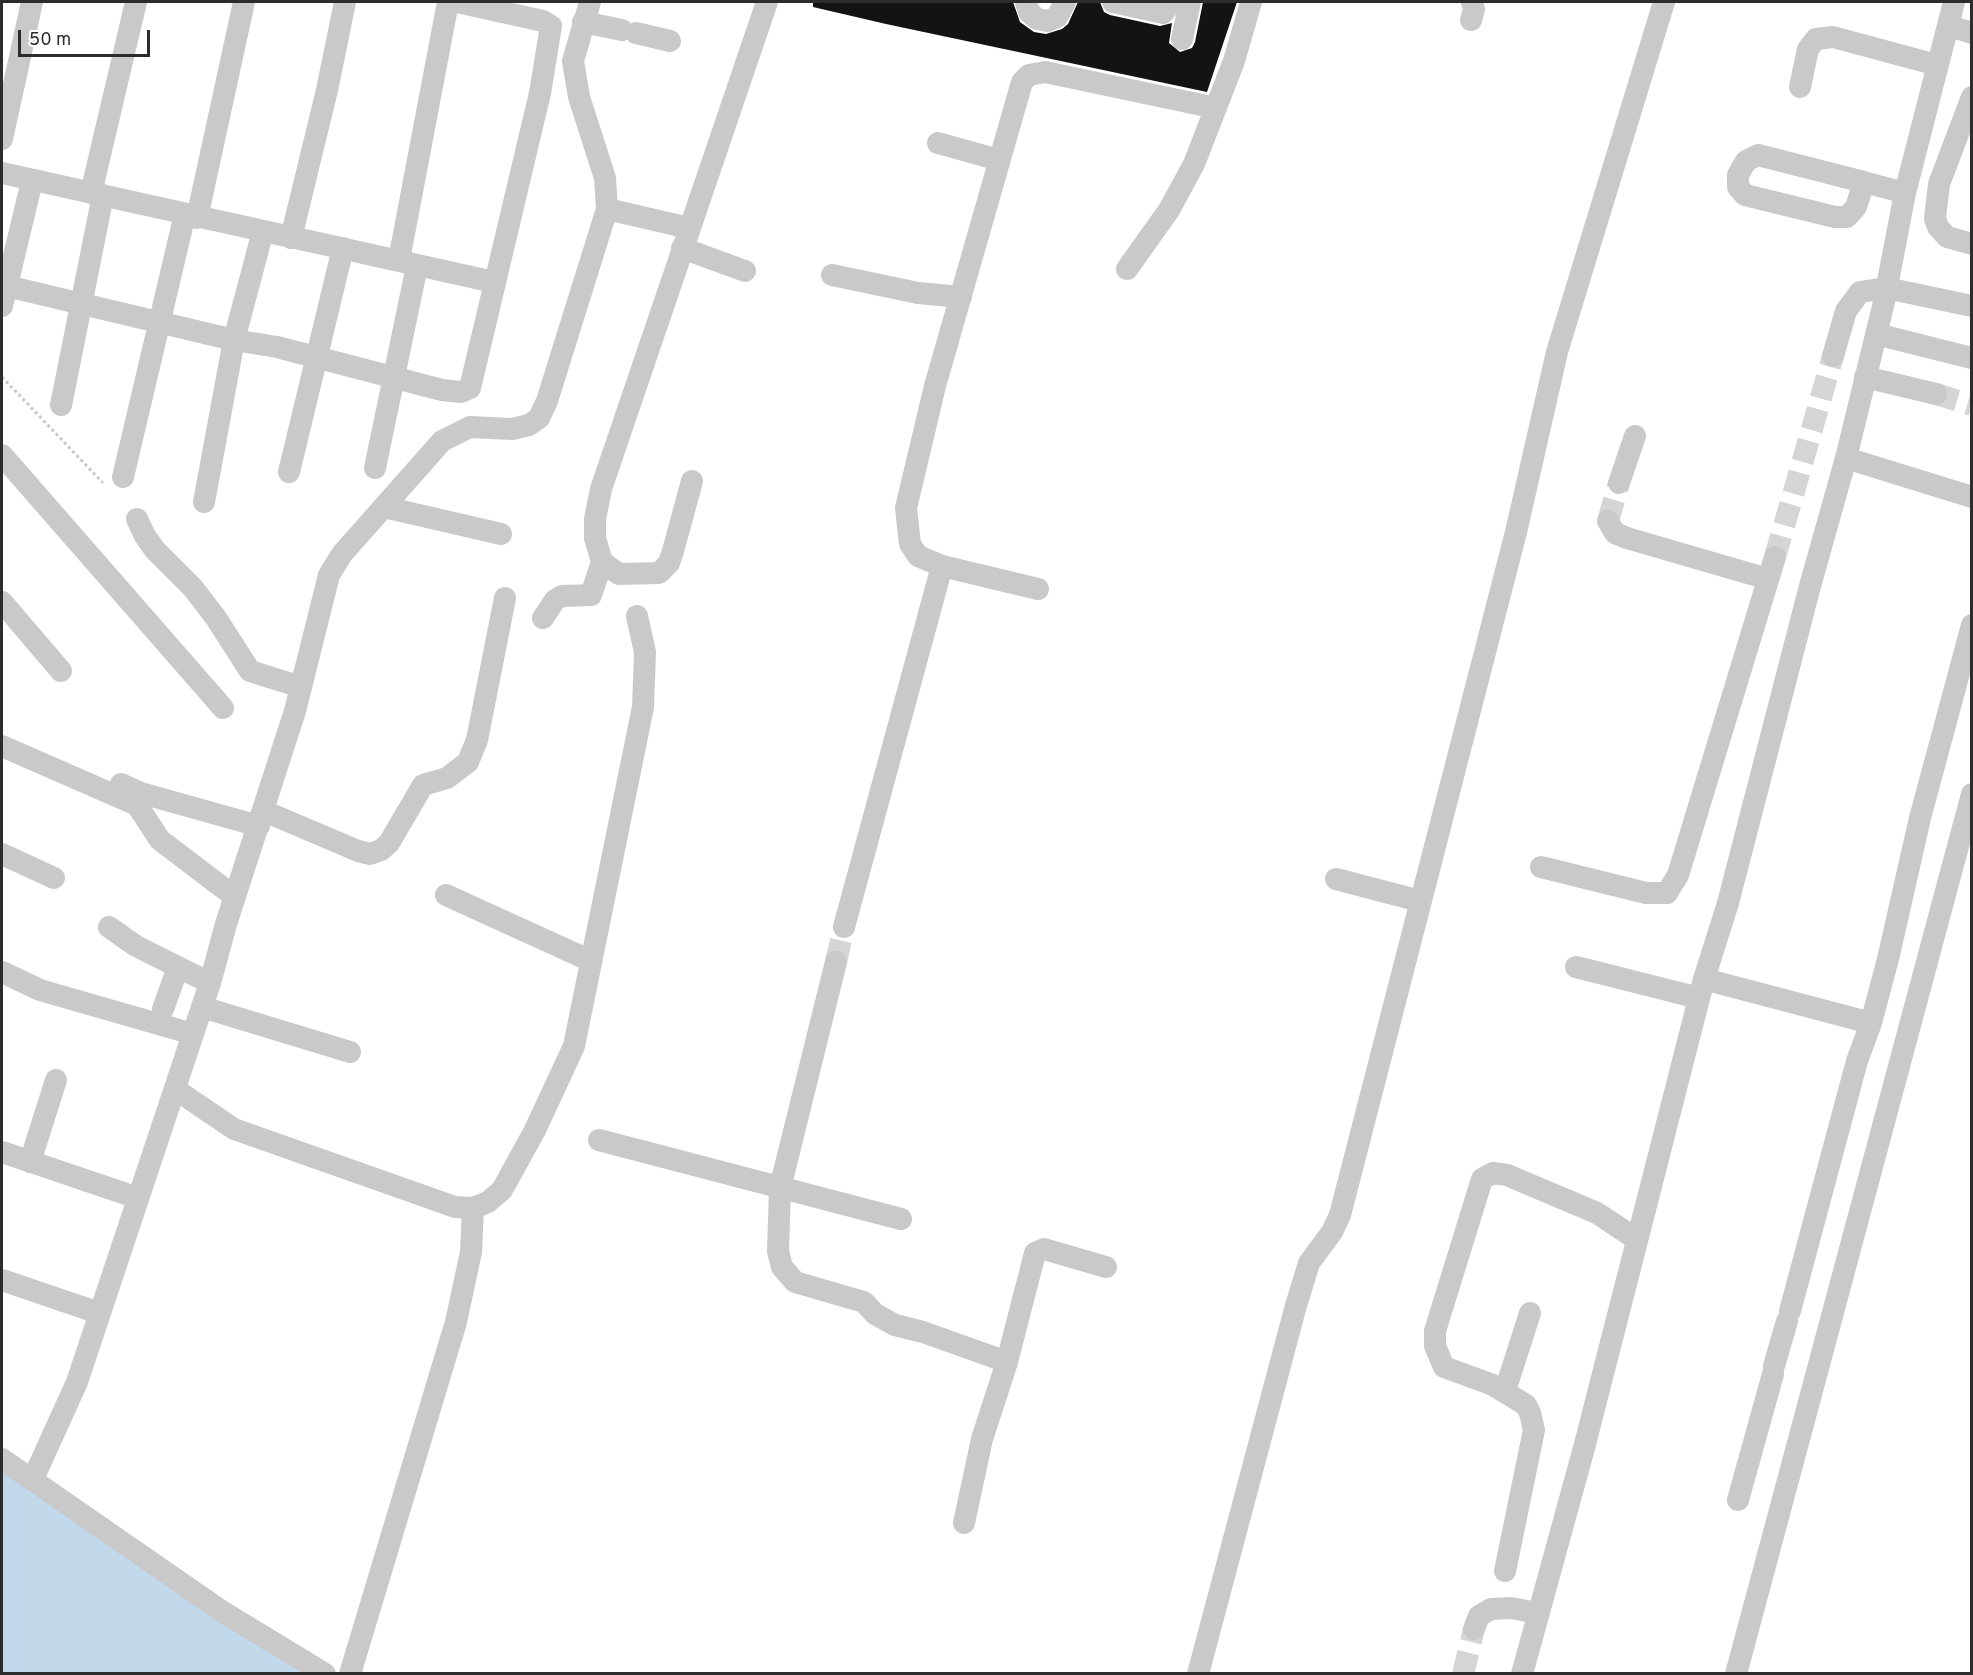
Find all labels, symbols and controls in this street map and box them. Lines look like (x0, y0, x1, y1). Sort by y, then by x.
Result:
scale bar (21, 18, 153, 56)
text: 50 m (29, 29, 71, 52)

